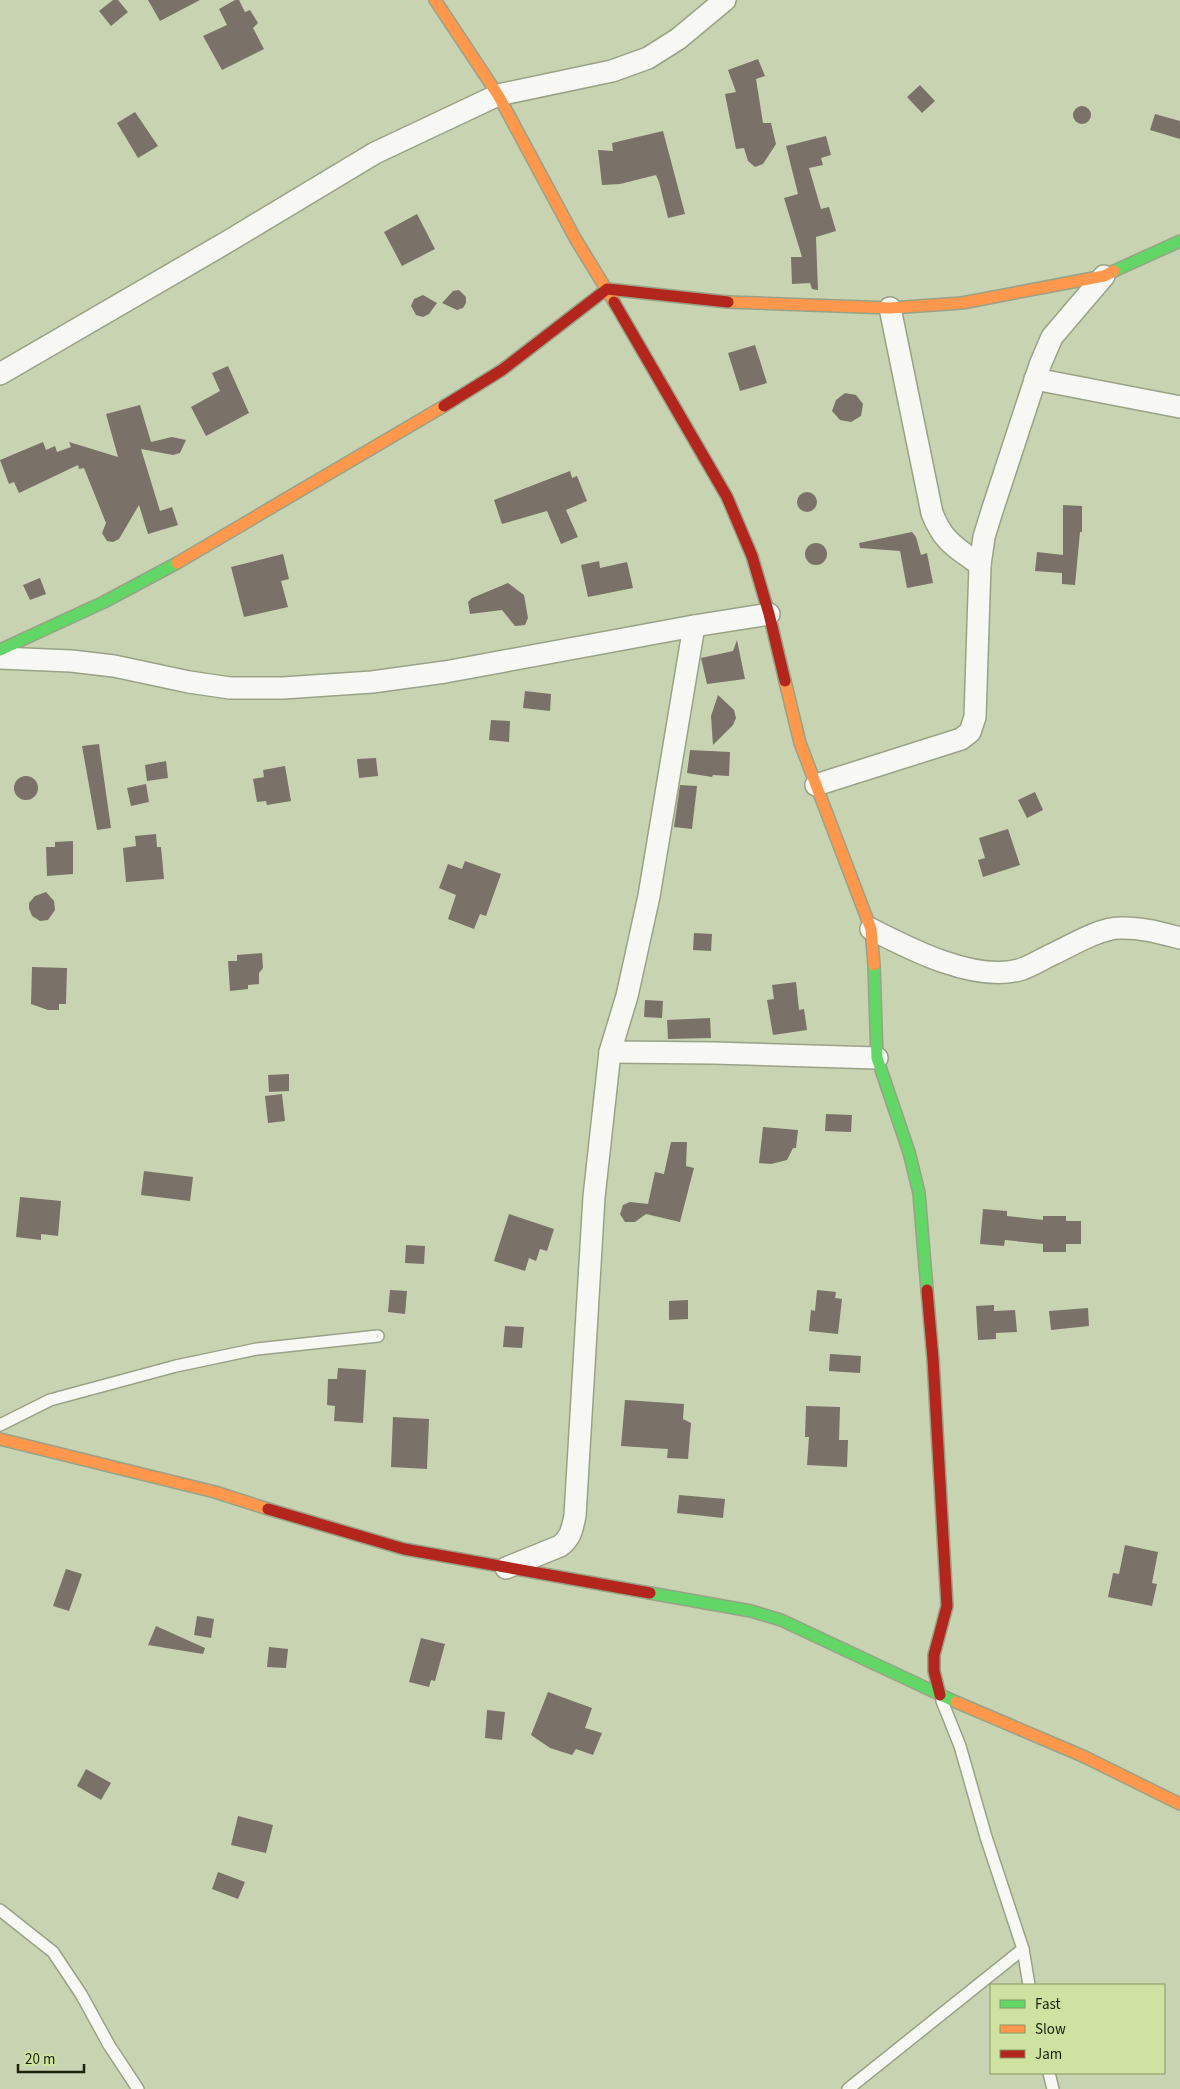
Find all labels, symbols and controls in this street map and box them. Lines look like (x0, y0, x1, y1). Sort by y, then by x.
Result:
legend (990, 1984, 1165, 2074)
text: Fast (1035, 1994, 1061, 2015)
text: Slow (1035, 2019, 1066, 2040)
scale bar (18, 2042, 84, 2074)
text: Jam (1035, 2044, 1062, 2065)
text: 20 m (25, 2049, 55, 2070)

